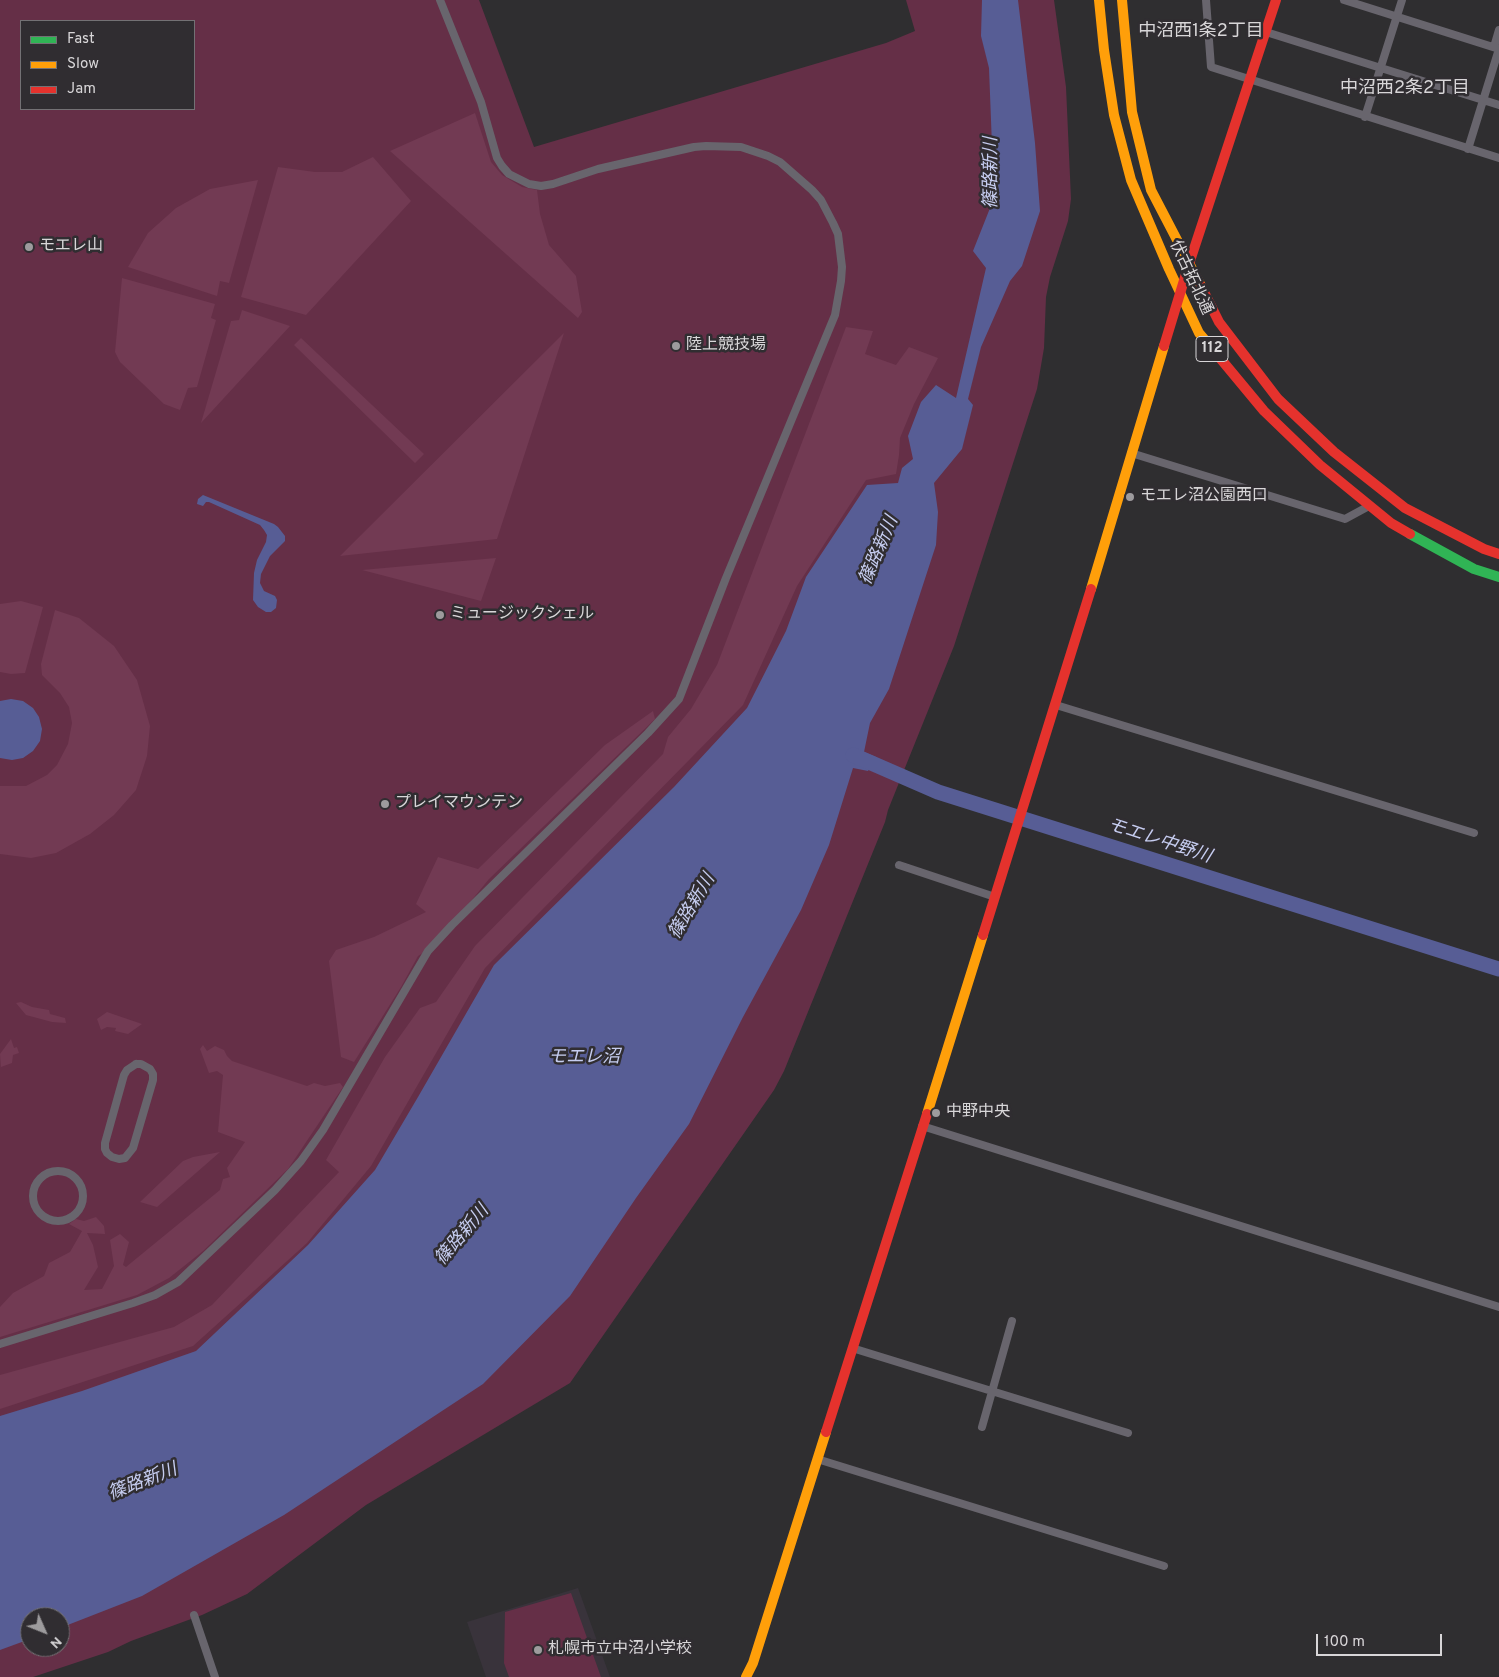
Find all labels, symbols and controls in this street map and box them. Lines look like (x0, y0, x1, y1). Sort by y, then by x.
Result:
legend (20, 20, 195, 110)
district label: 中沼西1条2丁目 (1138, 21, 1264, 43)
text: Fast (67, 30, 95, 49)
text: Slow (67, 55, 99, 74)
district label: 中沼西2条2丁目 (1340, 78, 1470, 100)
text: Jam (67, 80, 96, 99)
water label: 篠路新川 (981, 137, 1003, 209)
place label: モエレ山 (39, 237, 103, 257)
street label: 伏古拓北通 (1164, 238, 1216, 318)
marker: モエレ山 (23, 241, 35, 253)
place label: 陸上競技場 (686, 336, 766, 356)
road number: 112 (1196, 336, 1228, 362)
marker: 陸上競技場 (670, 340, 682, 352)
place label: モエレ沼公園西口 (1140, 487, 1268, 507)
marker: モエレ沼公園西口 (1124, 491, 1136, 503)
water label: 篠路新川 (856, 514, 904, 588)
place label: ミュージックシェル (450, 605, 594, 625)
marker: ミュージックシェル (434, 609, 446, 621)
place label: プレイマウンテン (395, 794, 523, 814)
marker: プレイマウンテン (379, 798, 391, 810)
water label: モエレ中野川 (1104, 815, 1214, 869)
water label: 篠路新川 (665, 871, 721, 943)
water label: モエレ沼 (548, 1047, 620, 1069)
place label: 中野中央 (946, 1103, 1010, 1123)
marker: 中野中央 (930, 1107, 942, 1119)
water label: 篠路新川 (432, 1201, 494, 1271)
water label: 篠路新川 (106, 1460, 180, 1506)
north arrow (20, 1607, 70, 1657)
scale bar (1319, 1624, 1445, 1656)
text: N (46, 1633, 65, 1652)
text: 100 m (1324, 1633, 1365, 1652)
place label: 札幌市立中沼小学校 (548, 1640, 692, 1660)
marker: 札幌市立中沼小学校 (532, 1644, 544, 1656)

